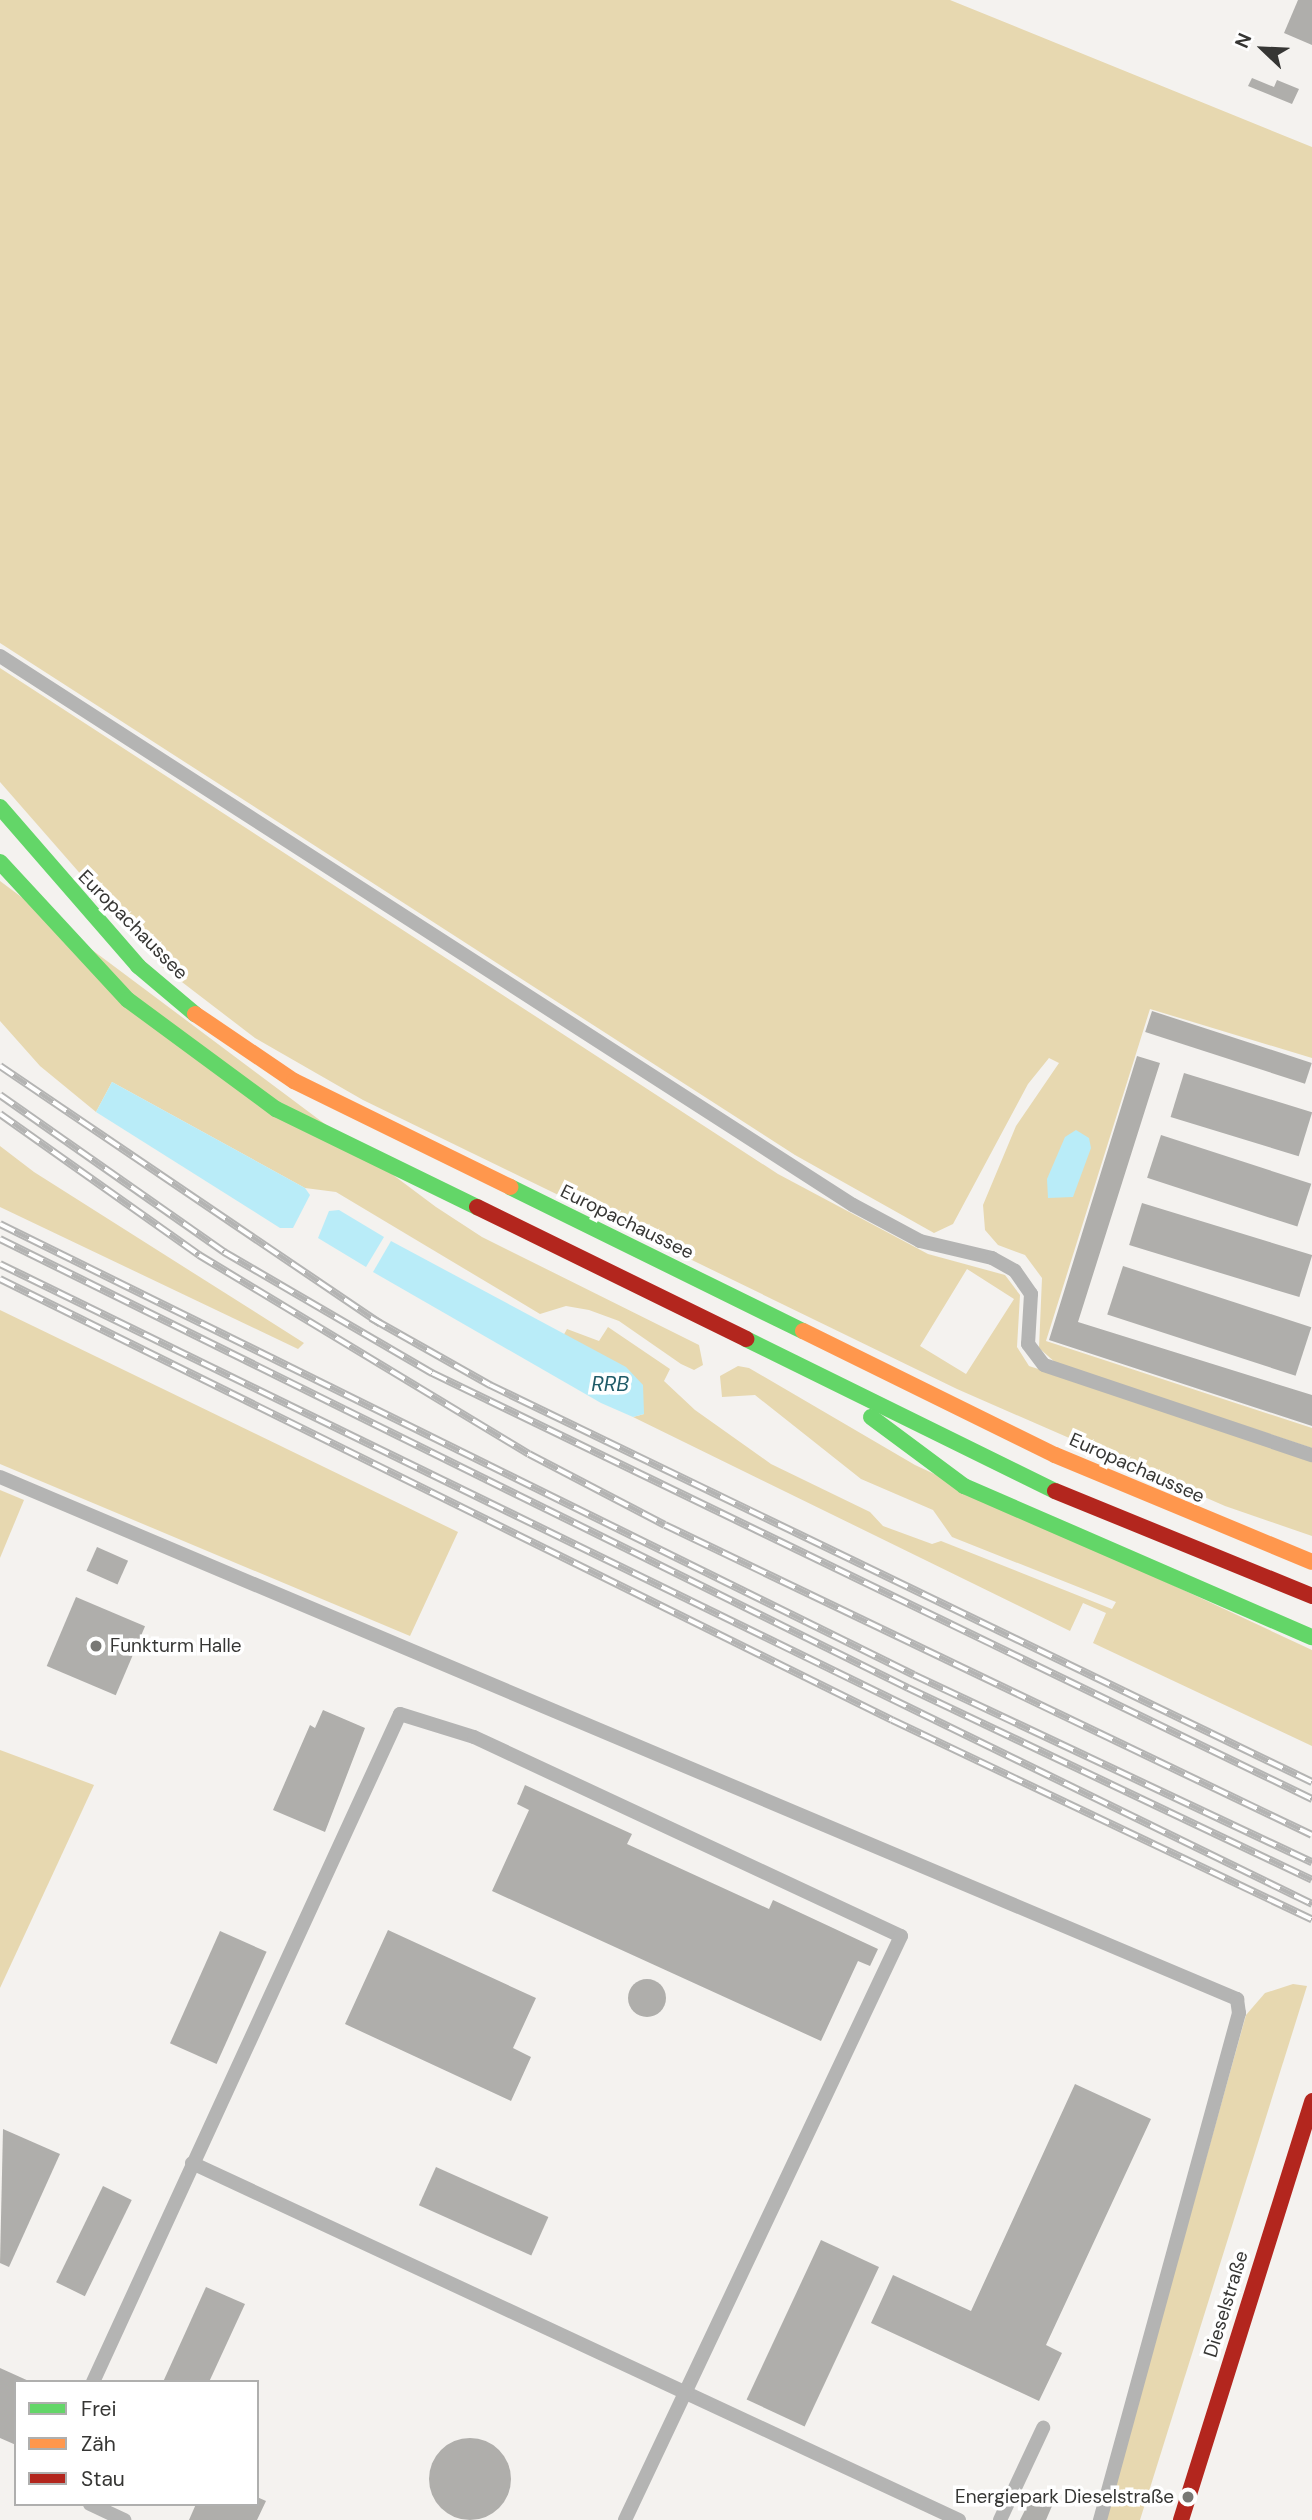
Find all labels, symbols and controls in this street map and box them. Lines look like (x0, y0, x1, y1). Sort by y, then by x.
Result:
north arrow (1228, 14, 1298, 84)
text: N (1229, 29, 1257, 52)
street label: Europachaussee (74, 866, 192, 984)
street label: Europachaussee (557, 1180, 697, 1264)
water label: RRB (591, 1371, 629, 1397)
street label: Europachaussee (1066, 1428, 1208, 1508)
place label: Funkturm Halle (110, 1635, 241, 1657)
marker: Funkturm Halle (88, 1638, 104, 1654)
street label: Dieselstraße (1199, 2248, 1253, 2360)
legend (14, 2380, 259, 2506)
text: Frei (81, 2395, 117, 2423)
text: Zäh (81, 2430, 116, 2458)
text: Stau (81, 2465, 125, 2493)
place label: Energiepark Dieselstraße (955, 2486, 1174, 2508)
marker: Energiepark Dieselstraße (1180, 2489, 1196, 2505)

